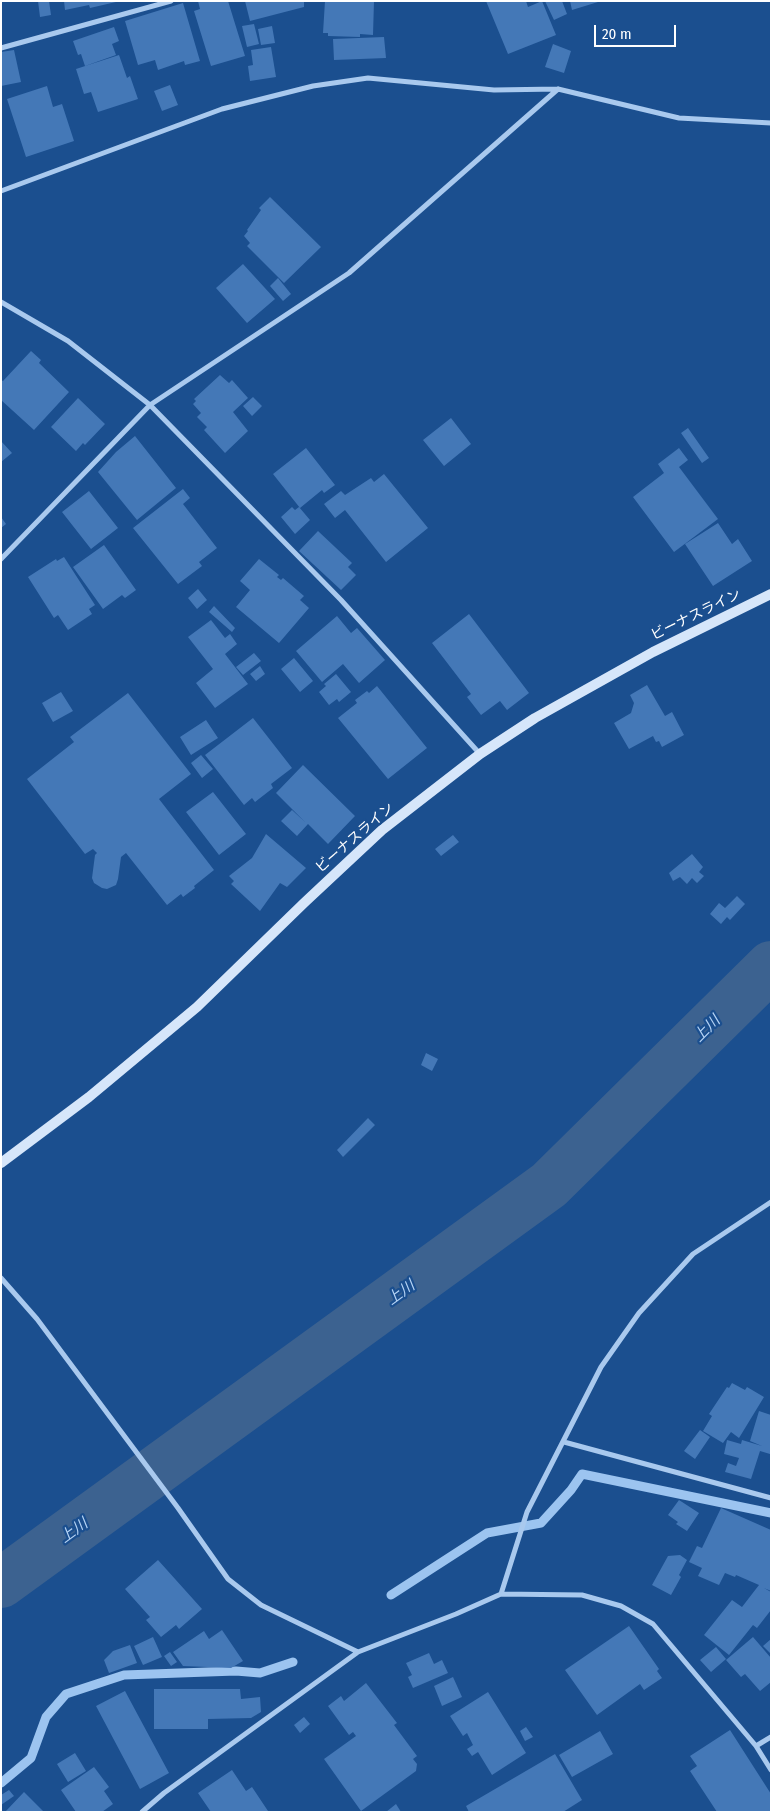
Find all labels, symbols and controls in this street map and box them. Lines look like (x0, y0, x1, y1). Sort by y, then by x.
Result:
scale bar (597, 15, 680, 47)
text: 20 m (602, 25, 632, 43)
street label: ビーナスライン (648, 586, 744, 644)
street label: ビーナスライン (313, 800, 397, 876)
water label: 上川 (690, 1012, 724, 1046)
water label: 上川 (384, 1277, 418, 1309)
water label: 上川 (57, 1515, 91, 1547)

